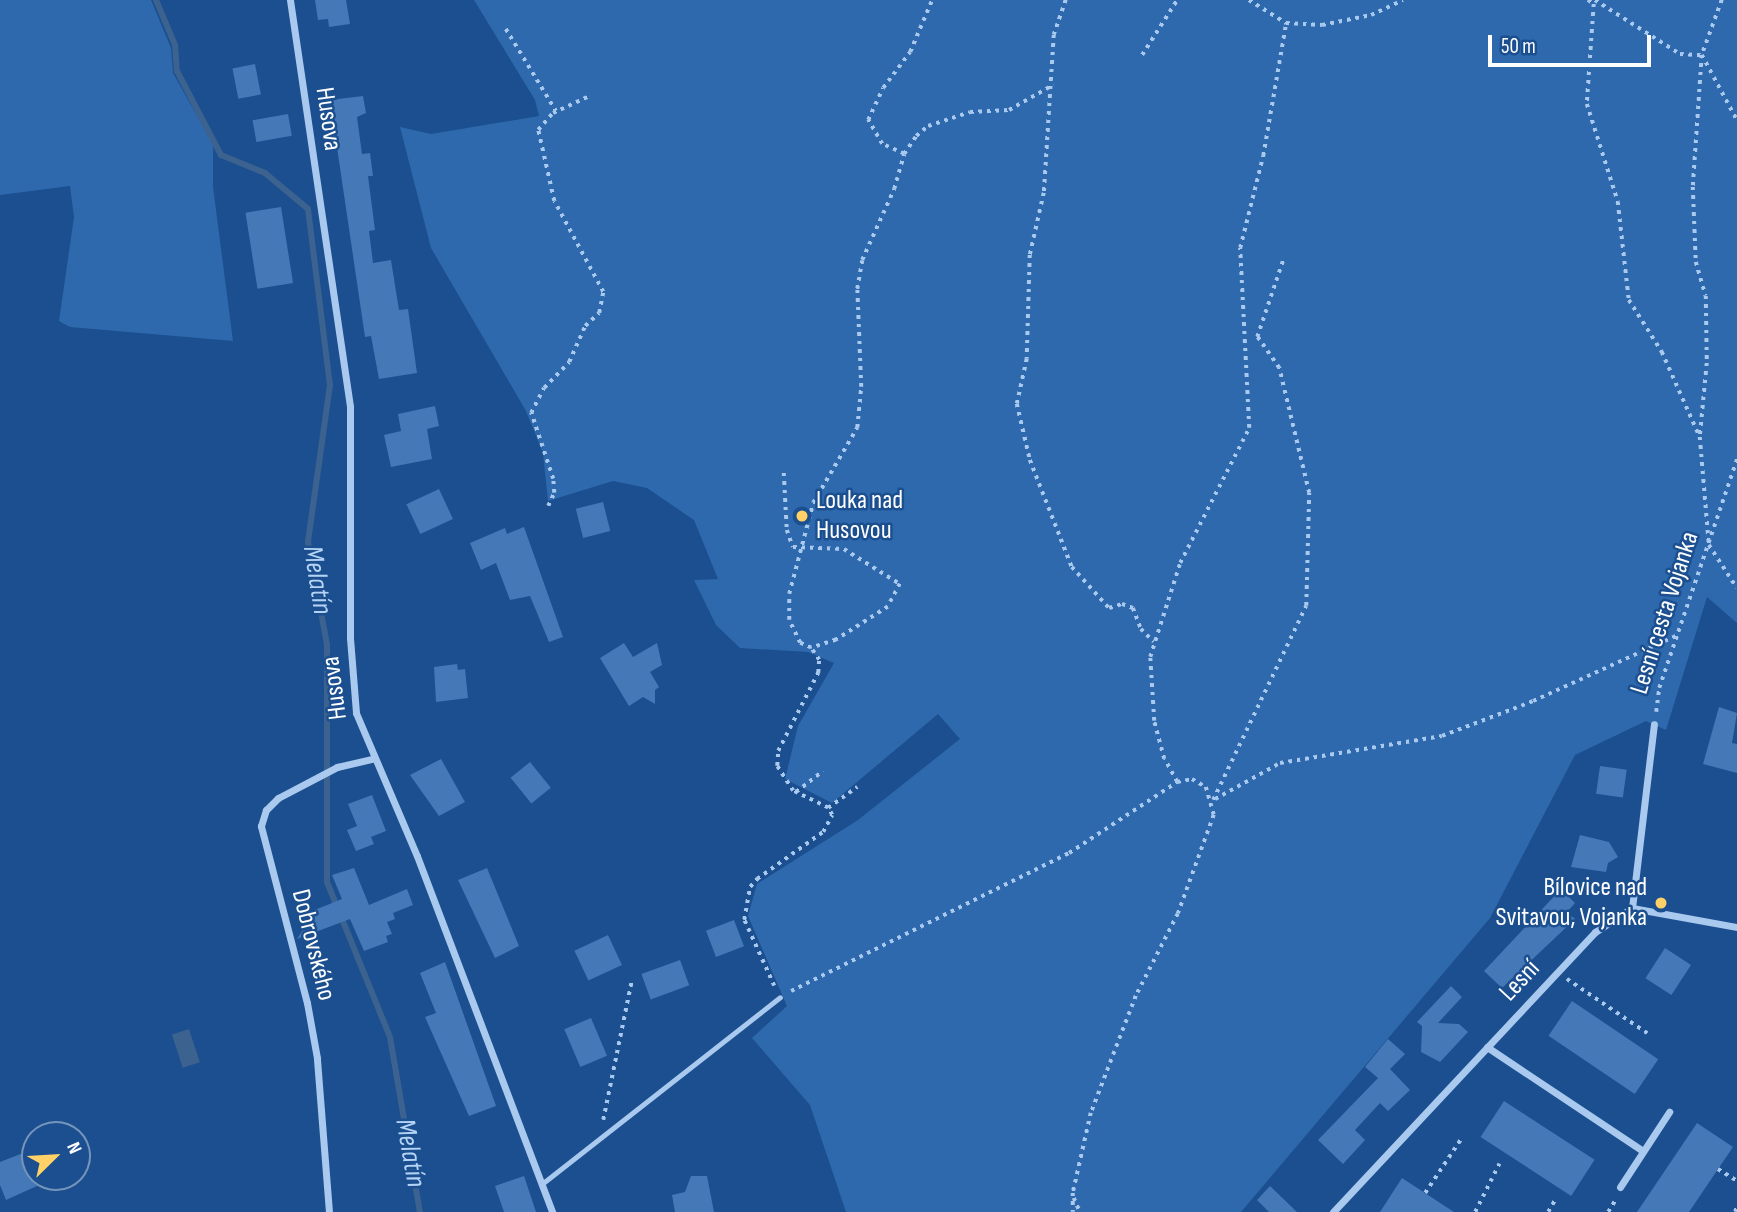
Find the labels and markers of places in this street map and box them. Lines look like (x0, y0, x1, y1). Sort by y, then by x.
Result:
place label: Louka nad Husovou (816, 485, 903, 546)
marker: Louka nad Husovou (794, 508, 810, 524)
place label: Bílovice nad Svitavou, Vojanka (1495, 872, 1647, 934)
marker: Bílovice nad Svitavou, Vojanka (1653, 895, 1669, 911)

